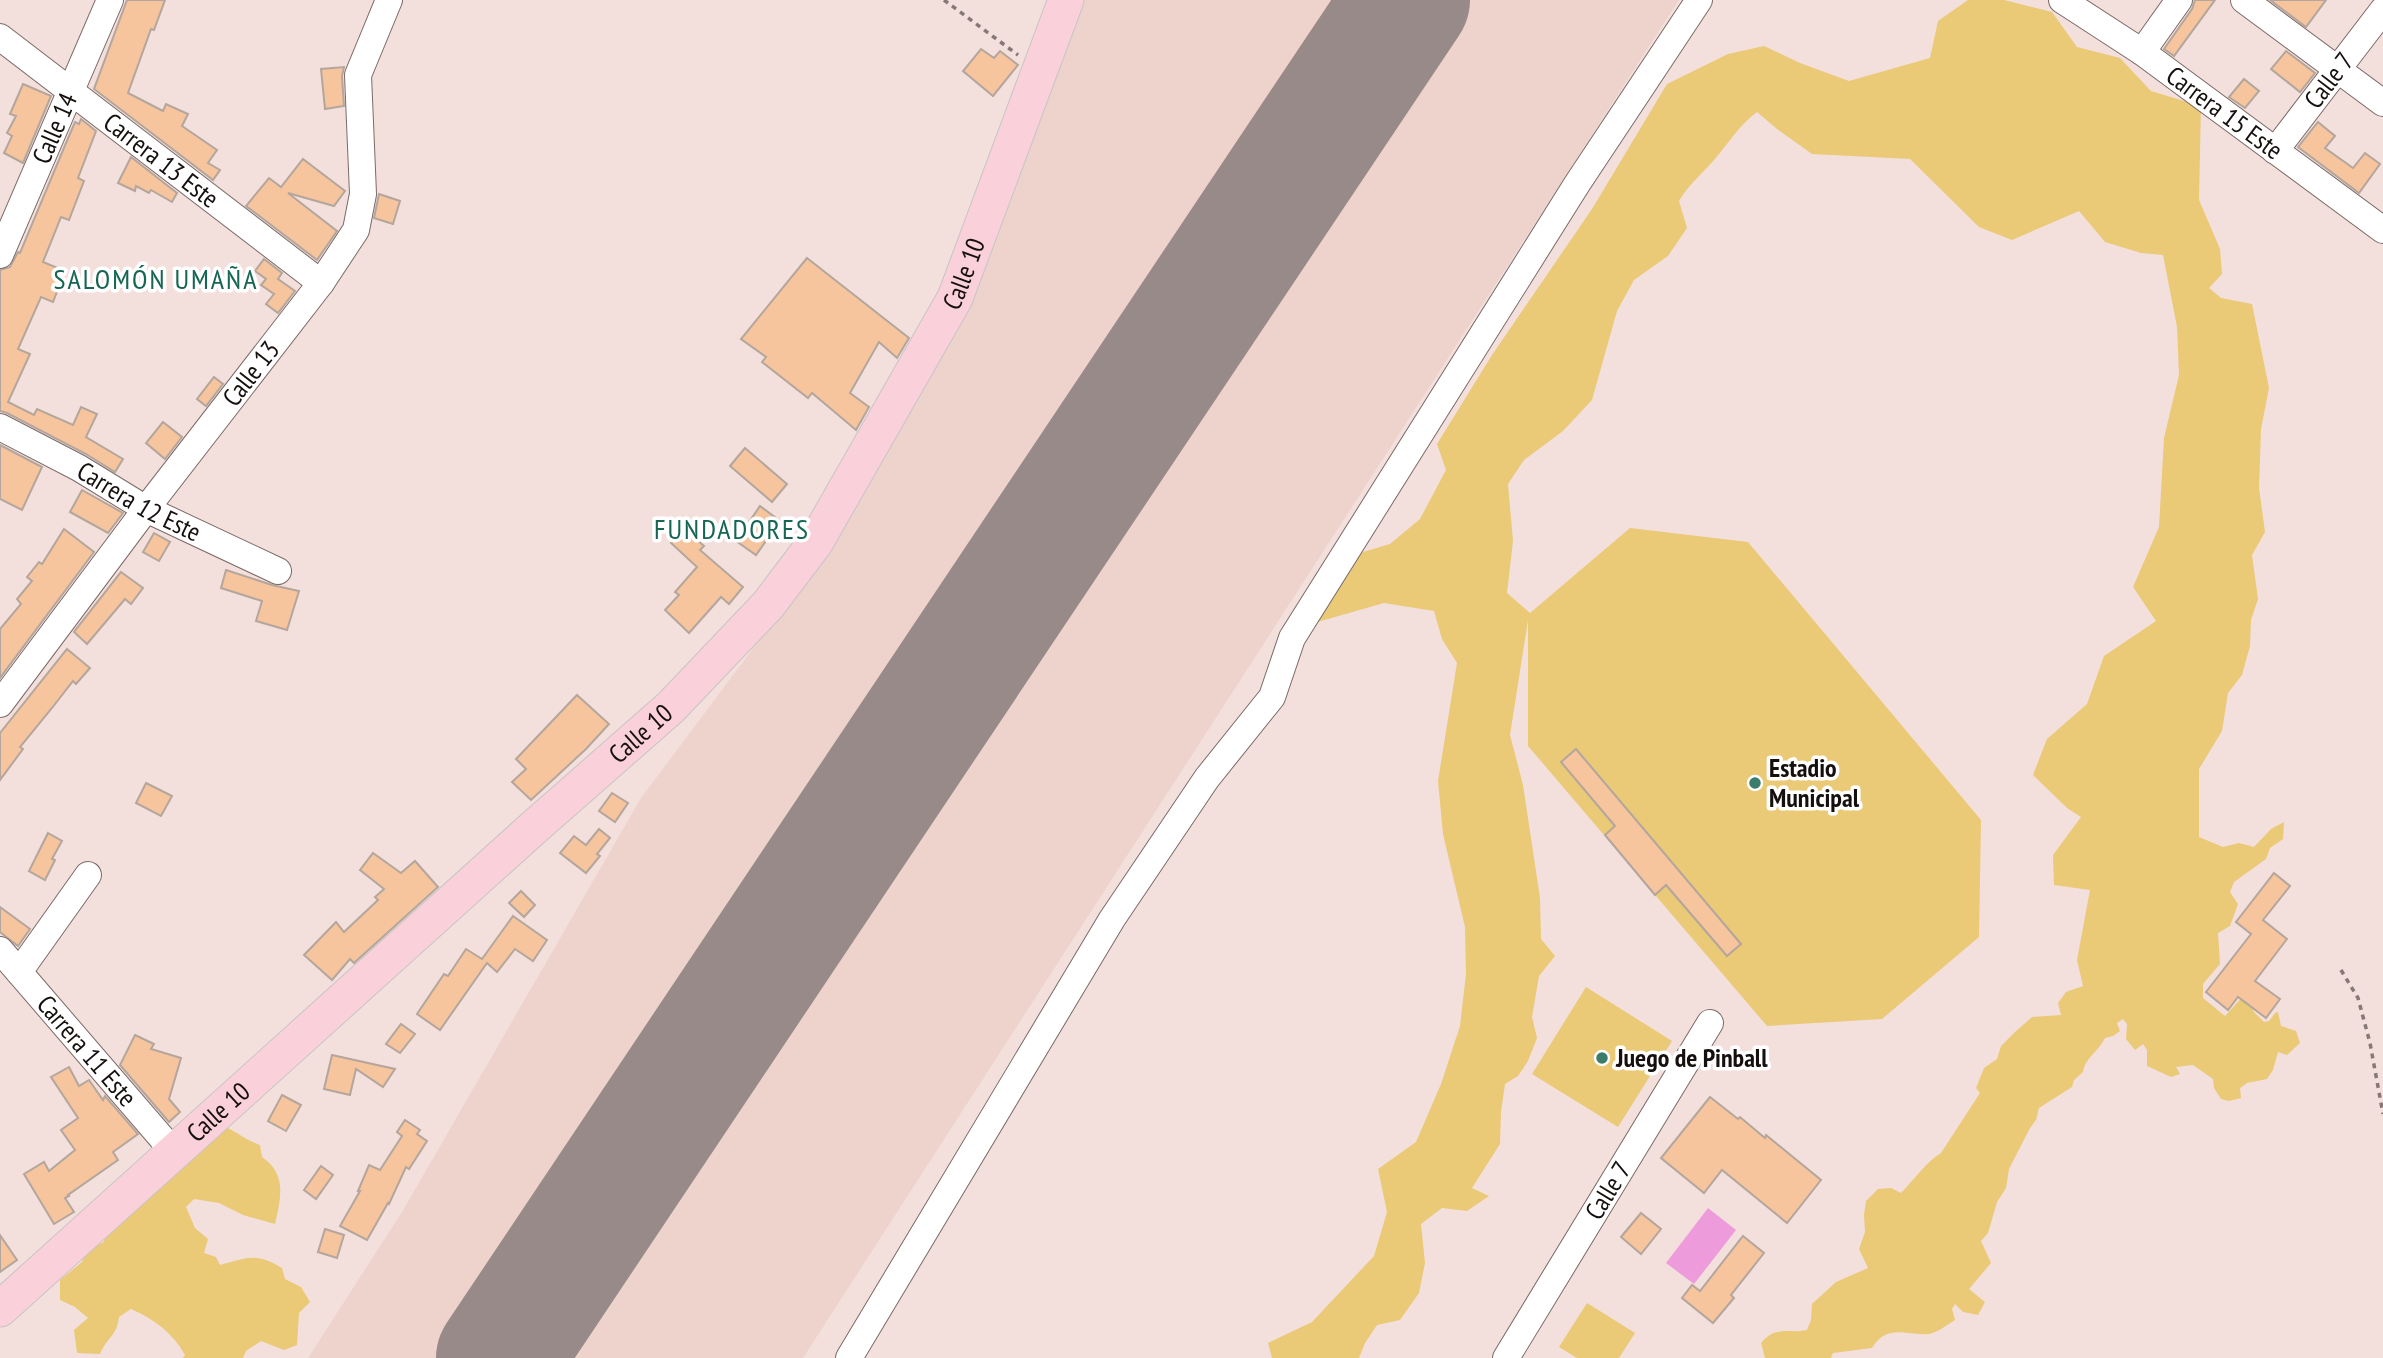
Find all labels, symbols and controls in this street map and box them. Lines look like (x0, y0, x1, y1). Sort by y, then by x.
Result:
street label: Calle 7 (2297, 45, 2361, 115)
street label: Carrera 15 Este (2160, 59, 2290, 166)
street label: Calle 14 (24, 87, 84, 168)
street label: Carrera 13 Este (97, 105, 226, 215)
street label: Calle 10 (935, 233, 992, 316)
district label: SALOMÓN UMAÑA (54, 260, 258, 297)
street label: Calle 13 (215, 334, 286, 412)
street label: Carrera 12 Este (71, 454, 206, 548)
district label: FUNDADORES (654, 510, 810, 547)
street label: Calle 10 (602, 697, 679, 770)
place label: Estadio Municipal (1769, 751, 1860, 814)
marker: Estadio Municipal (1747, 775, 1763, 791)
street label: Carrera 11 Este (30, 988, 144, 1113)
place label: Juego de Pinball (1615, 1041, 1768, 1074)
marker: Juego de Pinball (1594, 1050, 1610, 1066)
street label: Calle 10 (180, 1075, 256, 1149)
street label: Calle 7 (1577, 1155, 1638, 1225)

